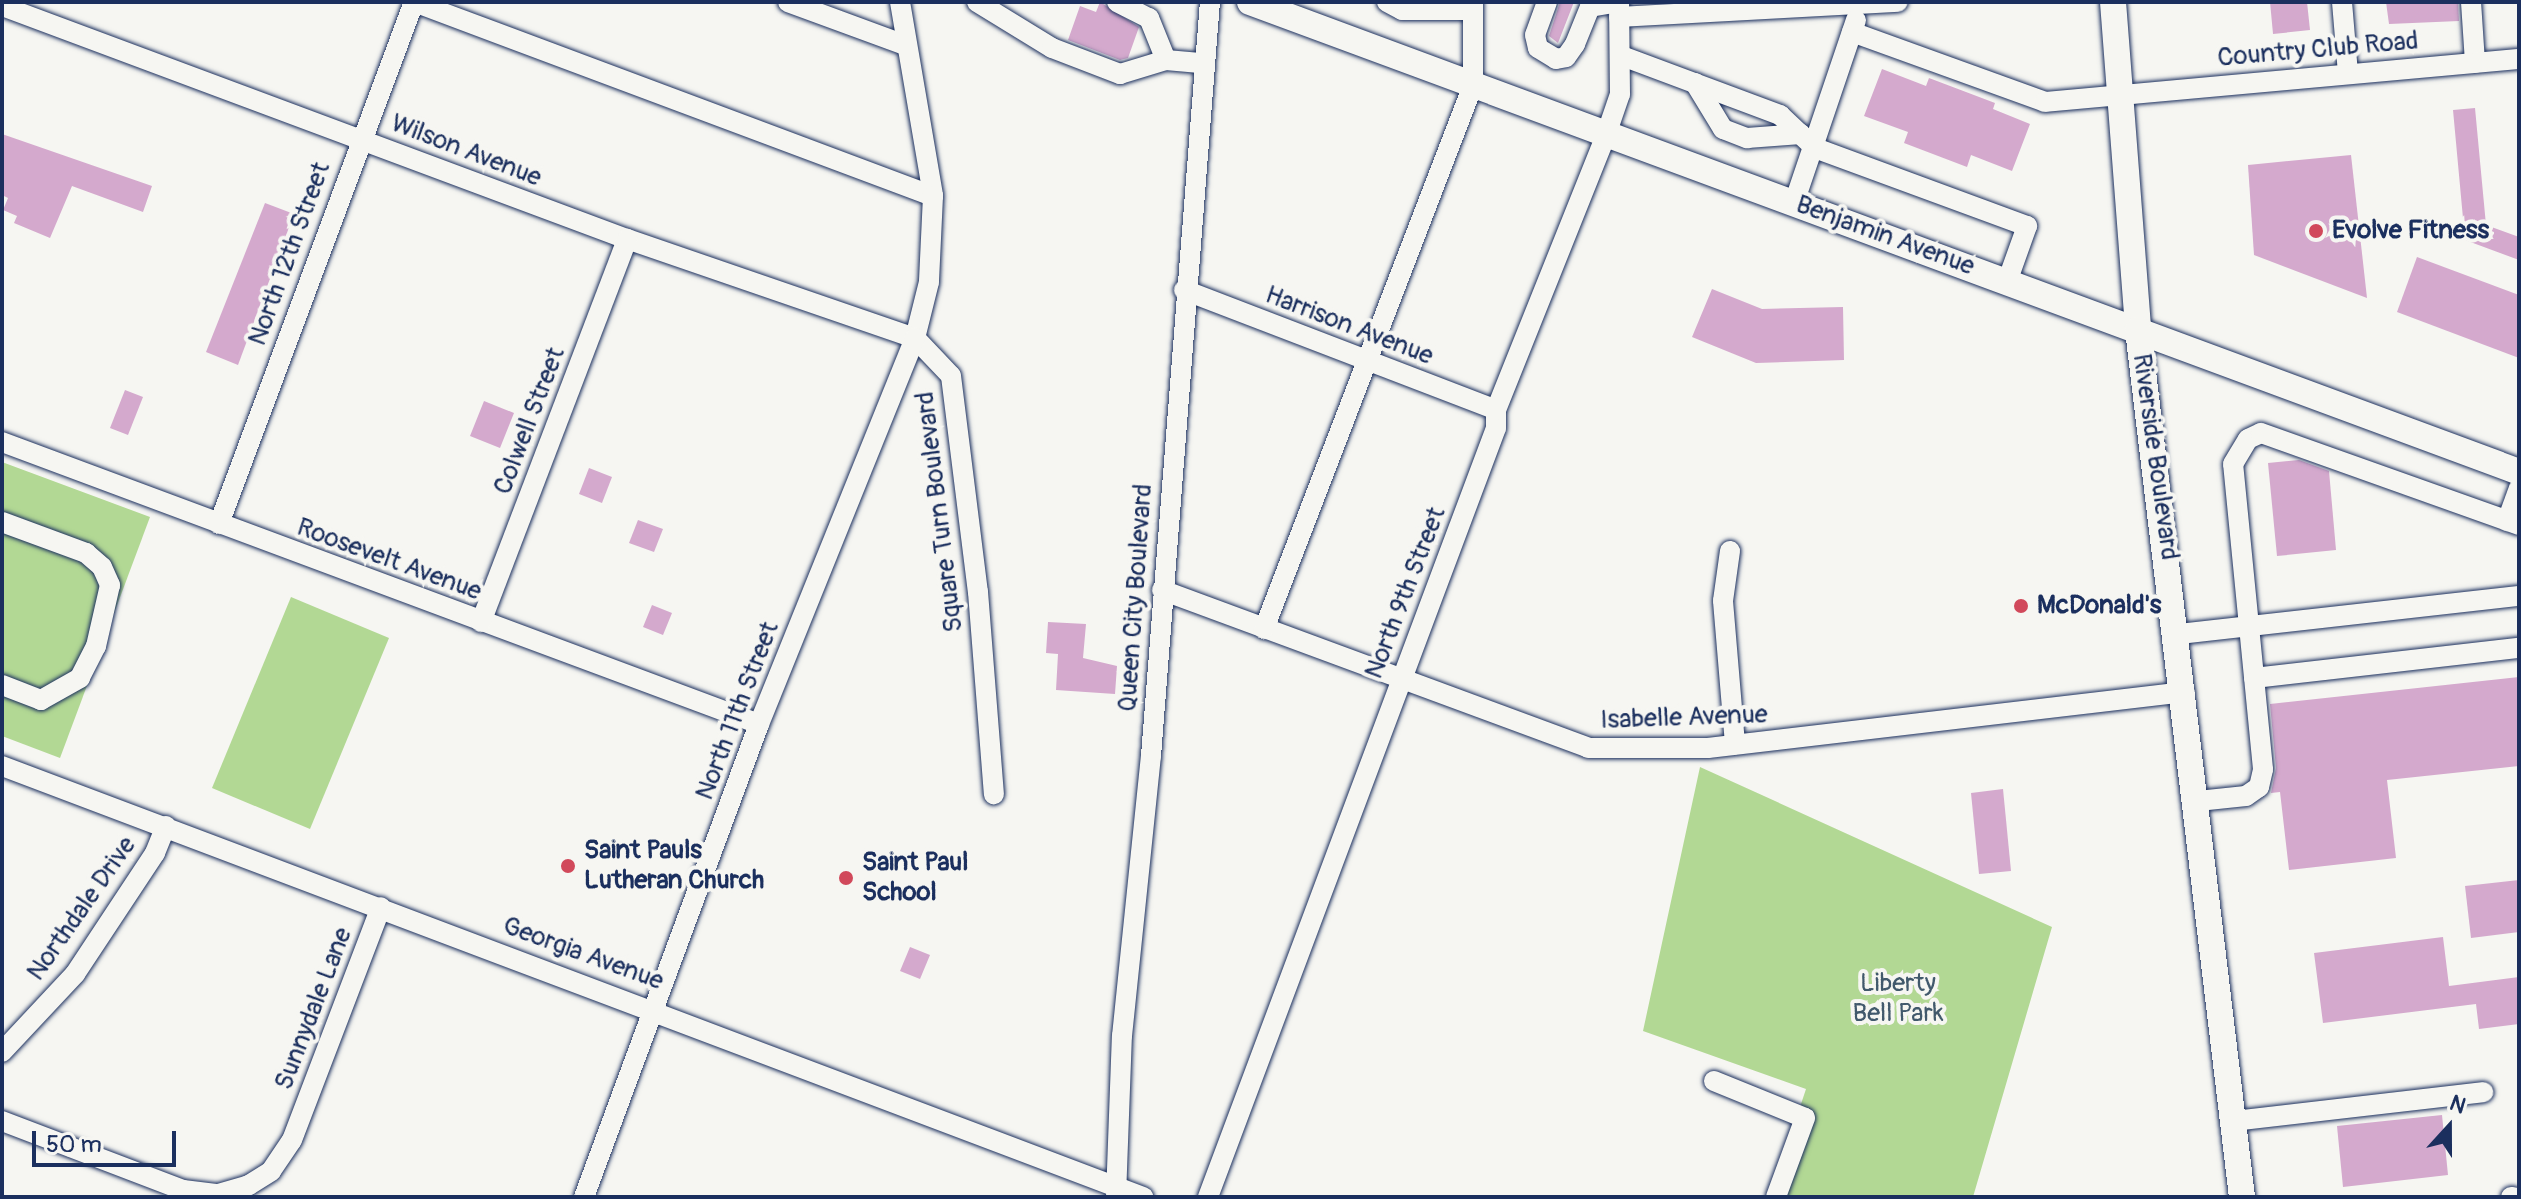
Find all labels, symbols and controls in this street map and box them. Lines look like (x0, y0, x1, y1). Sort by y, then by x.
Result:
street label: Country Club Road (2216, 26, 2420, 74)
street label: Wilson Avenue (386, 108, 546, 194)
street label: North 12th Street (242, 158, 338, 350)
street label: Benjamin Avenue (1792, 189, 1978, 283)
place label: Evolve Fitness (2332, 215, 2489, 247)
marker: Evolve Fitness (2307, 222, 2325, 240)
street label: Harrison Avenue (1261, 280, 1437, 372)
street label: Colwell Street (488, 343, 572, 499)
street label: Riverside Boulevard (2125, 352, 2185, 562)
street label: Square Turn Boulevard (910, 390, 970, 634)
street label: Queen City Boulevard (1112, 483, 1160, 713)
street label: North 9th Street (1359, 503, 1453, 683)
street label: Roosevelt Avenue (292, 512, 486, 608)
place label: McDonald's (2037, 590, 2161, 622)
marker: McDonald's (2012, 597, 2030, 615)
street label: North 11th Street (690, 618, 786, 804)
street label: Isabelle Avenue (1600, 699, 1768, 737)
street label: Northdale Drive (21, 831, 143, 987)
place label: Saint Pauls Lutheran Church (584, 835, 764, 896)
place label: Saint Paul School (862, 847, 968, 908)
marker: Saint Pauls Lutheran Church (559, 857, 577, 875)
marker: Saint Paul School (837, 869, 855, 887)
street label: Georgia Avenue (498, 910, 668, 998)
street label: Sunnydale Lane (269, 923, 359, 1095)
park label: Liberty Bell Park (1852, 968, 1944, 1030)
north arrow (2409, 1087, 2489, 1167)
text: N (2446, 1089, 2470, 1120)
scale bar (36, 1115, 180, 1165)
text: 50 m (46, 1130, 102, 1159)

